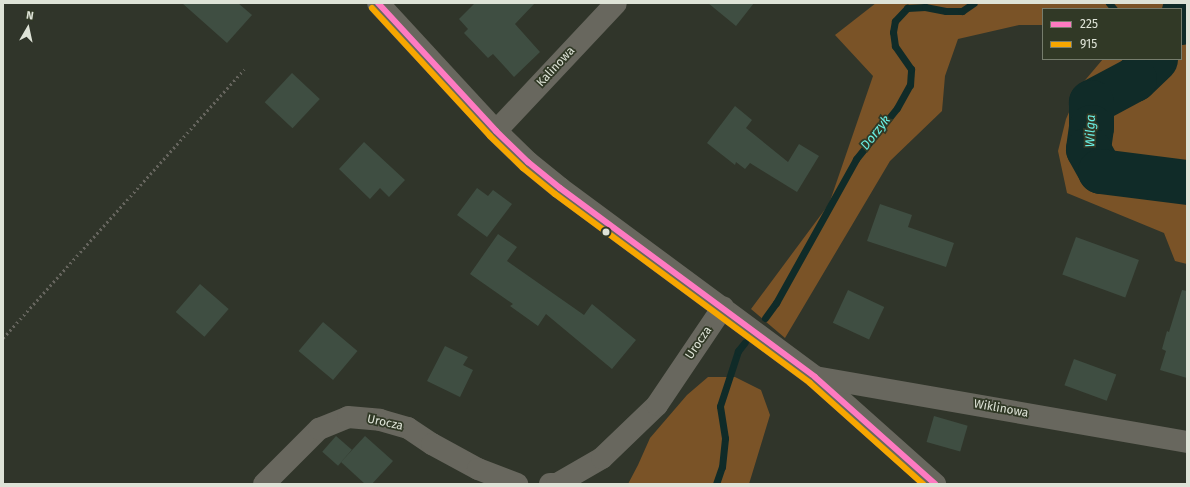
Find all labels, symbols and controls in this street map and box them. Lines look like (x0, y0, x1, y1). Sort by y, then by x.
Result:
north arrow (8, 8, 48, 48)
legend (1042, 8, 1182, 60)
text: N (25, 9, 35, 23)
text: 225 (1080, 17, 1098, 31)
text: 915 (1080, 37, 1097, 51)
street label: Kalinowa (534, 44, 578, 90)
water label: Dorzyk (858, 113, 894, 153)
water label: Wilga (1083, 114, 1099, 148)
unlabelled marker (601, 227, 611, 237)
street label: Urocza (683, 324, 715, 362)
street label: Wiklinowa (972, 397, 1030, 421)
street label: Urocza (366, 412, 404, 434)

